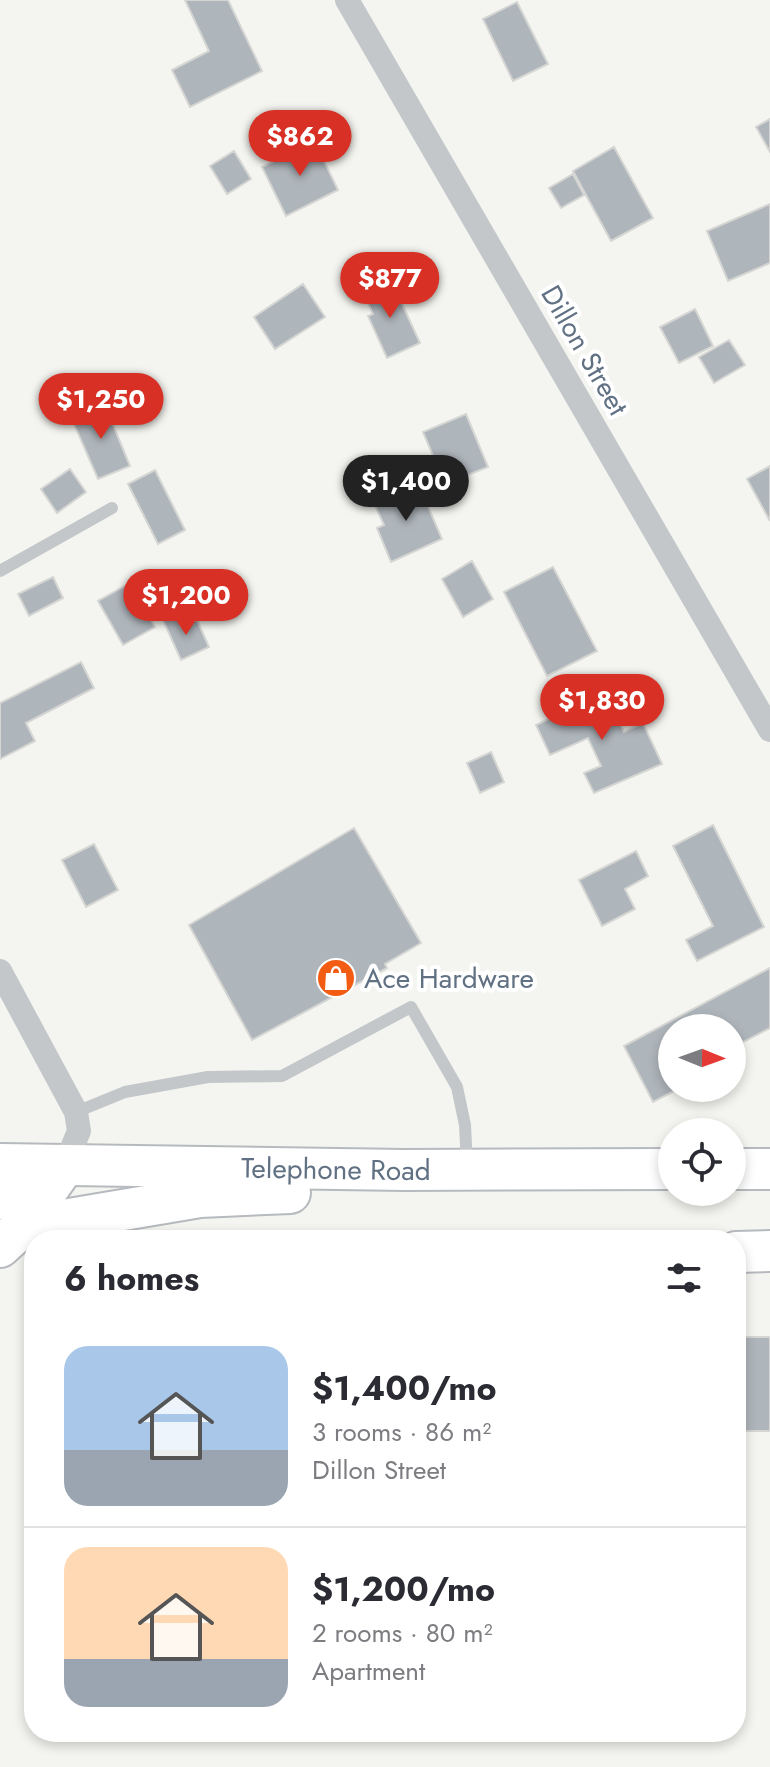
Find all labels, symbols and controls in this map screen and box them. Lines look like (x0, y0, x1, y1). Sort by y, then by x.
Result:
pin: $862 (253, 110, 347, 178)
text: $862 (267, 117, 333, 155)
pin: $877 (343, 252, 437, 320)
text: $877 (358, 259, 422, 297)
street label: Dillon Street (531, 277, 639, 423)
pin: $1,250 (36, 373, 166, 441)
text: $1,250 (57, 380, 145, 418)
pin: $1,400 (341, 455, 471, 523)
text: $1,400 (361, 462, 451, 500)
pin: $1,200 (121, 569, 251, 637)
text: $1,200 (141, 576, 231, 614)
pin: $1,830 (537, 674, 667, 742)
text: $1,830 (558, 681, 646, 719)
shop icon: Ace Hardware (315, 957, 357, 999)
place label: Ace Hardware (364, 958, 534, 999)
north arrow (658, 1014, 746, 1102)
map controls (658, 1014, 746, 1206)
button: locate (658, 1118, 746, 1206)
street label: Telephone Road (241, 1148, 431, 1191)
text: 6 homes (64, 1254, 199, 1303)
icon: filters (662, 1256, 706, 1300)
text: $1,400/mo (312, 1364, 496, 1413)
icon: home (128, 1378, 224, 1474)
text: 3 rooms · 86 m² (312, 1413, 491, 1451)
text: Dillon Street (312, 1451, 446, 1489)
text: $1,200/mo (312, 1565, 495, 1614)
icon: home (128, 1579, 224, 1675)
text: 2 rooms · 80 m² (312, 1614, 493, 1652)
text: Apartment (312, 1652, 425, 1690)

